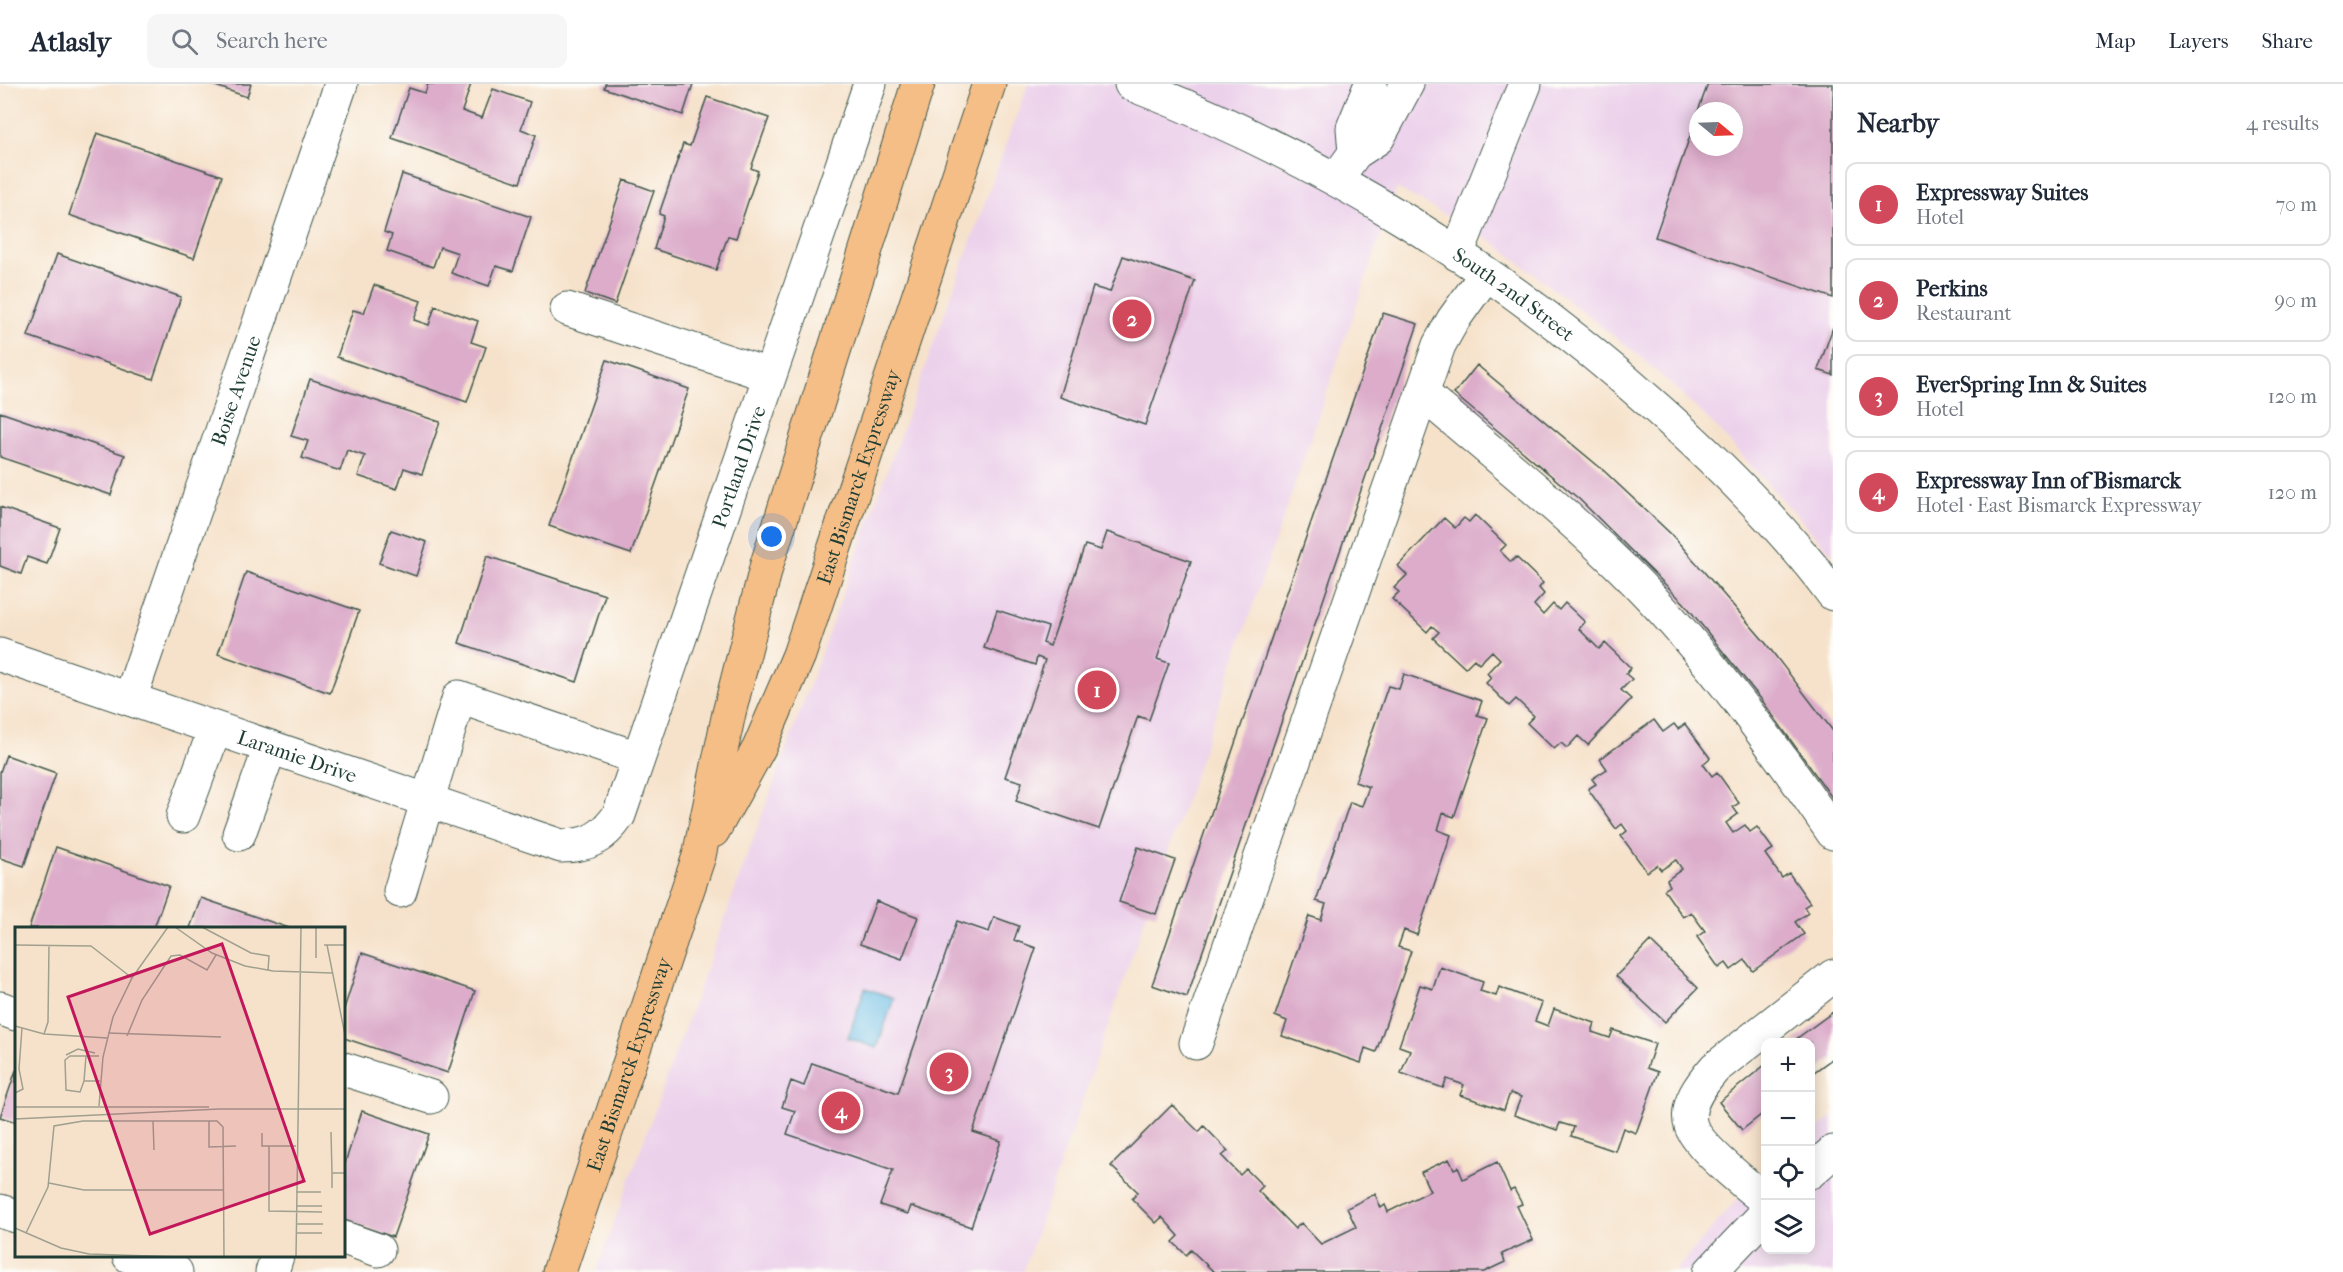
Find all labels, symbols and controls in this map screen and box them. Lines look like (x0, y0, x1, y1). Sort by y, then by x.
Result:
search box (147, 14, 567, 68)
text: Atlasly (30, 25, 111, 58)
icon: search (168, 25, 201, 58)
text: Search here (216, 28, 328, 54)
text: Map (2095, 29, 2136, 53)
text: Layers (2169, 29, 2228, 53)
text: Share (2261, 29, 2313, 53)
north arrow (1689, 102, 1743, 156)
text: Nearby (1857, 108, 1939, 139)
text: 4 results (2246, 112, 2319, 135)
text: Expressway Suites (1916, 180, 2088, 206)
text: 1 (1875, 193, 1882, 216)
text: 70 m (2275, 193, 2317, 216)
text: Hotel (1916, 206, 1964, 229)
street label: South 2nd Street (1449, 243, 1579, 346)
text: Perkins (1916, 276, 1988, 302)
text: 2 (1873, 289, 1884, 312)
text: 90 m (2275, 289, 2317, 312)
pin: 2 (1112, 296, 1152, 342)
text: Restaurant (1916, 302, 2012, 325)
street label: Boise Avenue (207, 333, 266, 449)
street label: East Bismarck Expressway (812, 365, 906, 587)
text: EverSpring Inn & Suites (1916, 372, 2147, 398)
text: 3 (1874, 385, 1883, 408)
text: 120 m (2268, 385, 2317, 408)
text: Hotel (1916, 398, 1964, 421)
street label: Portland Drive (707, 403, 771, 531)
text: Expressway Inn of Bismarck (1916, 468, 2181, 494)
text: 4 (1873, 481, 1884, 504)
text: 120 m (2268, 481, 2317, 504)
text: Hotel · East Bismarck Expressway (1916, 494, 2202, 517)
your location (757, 522, 786, 551)
pin: 1 (1078, 668, 1116, 712)
street label: Laramie Drive (234, 726, 360, 788)
inset map (15, 927, 345, 1257)
street label: East Bismarck Expressway (583, 953, 677, 1175)
map controls (1761, 1038, 1815, 1254)
button: + (1761, 1038, 1815, 1092)
pin: 3 (930, 1050, 968, 1094)
pin: 4 (822, 1088, 860, 1134)
button: − (1761, 1092, 1815, 1146)
button: locate (1761, 1146, 1815, 1200)
button: layers (1761, 1200, 1815, 1254)

